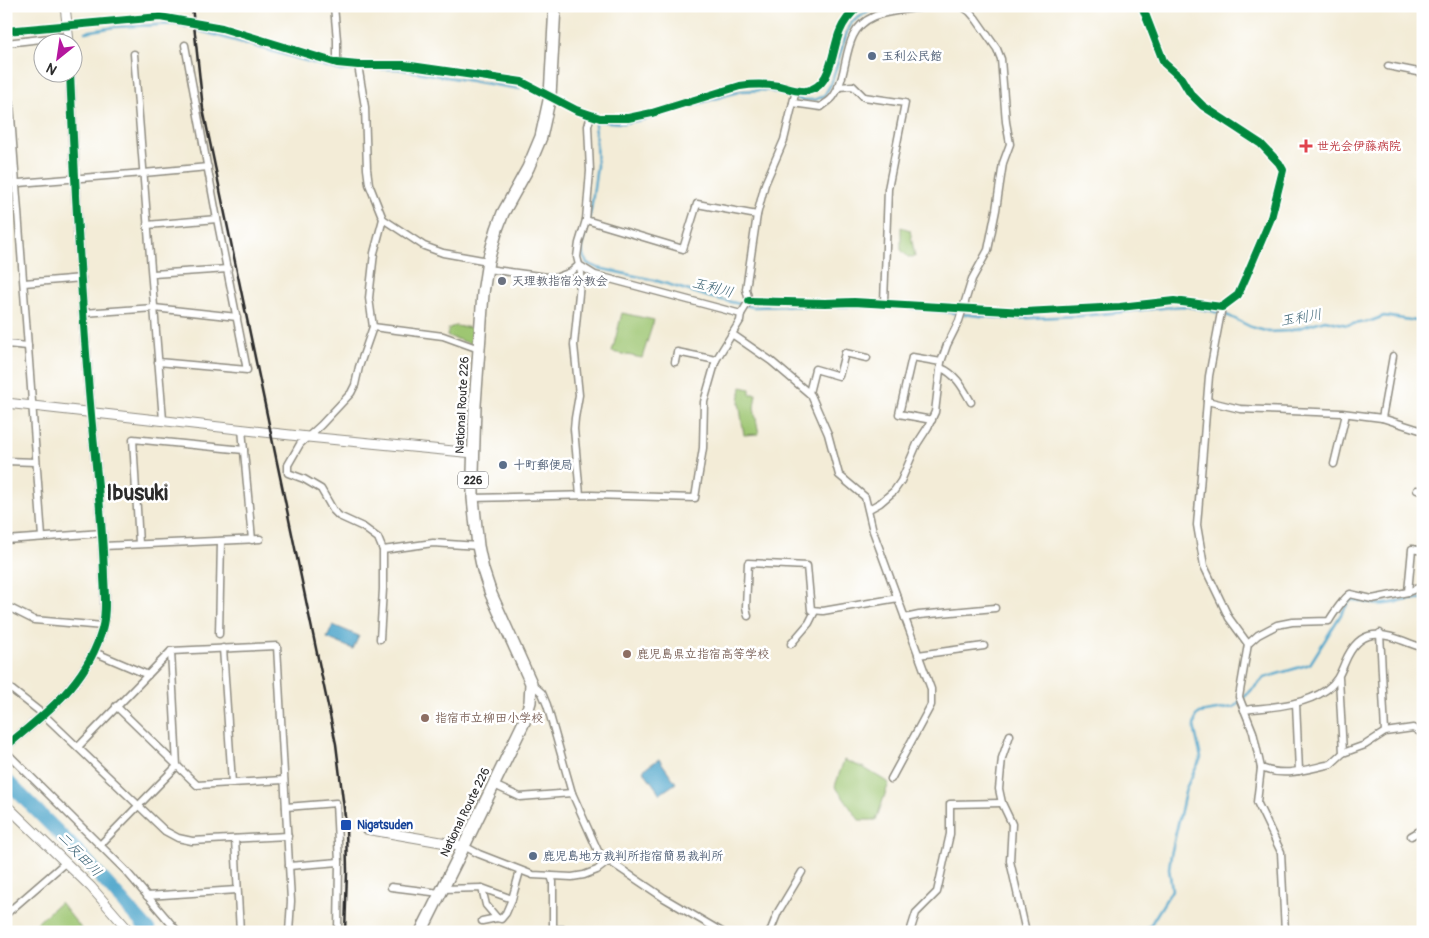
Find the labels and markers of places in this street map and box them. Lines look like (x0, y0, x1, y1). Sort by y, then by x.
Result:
place label: 玉利公民館 (882, 49, 942, 64)
marker: 玉利公民館 (866, 50, 878, 62)
marker: 世光会伊藤病院 (1299, 139, 1313, 153)
place label: 世光会伊藤病院 (1317, 139, 1401, 154)
place label: 天理教指宿分教会 (512, 274, 608, 289)
marker: 天理教指宿分教会 (496, 275, 508, 287)
place label: 十町郵便局 (513, 458, 573, 473)
marker: 十町郵便局 (497, 459, 509, 471)
place label: 鹿児島県立指宿高等学校 (637, 647, 769, 662)
marker: 鹿児島県立指宿高等学校 (621, 648, 633, 660)
place label: 指宿市立柳田小学校 (435, 711, 543, 726)
marker: 指宿市立柳田小学校 (419, 712, 431, 724)
marker: Nigatsuden (339, 818, 353, 832)
place label: Nigatsuden (357, 818, 413, 833)
place label: 鹿児島地方裁判所指宿簡易裁判所 (543, 849, 724, 864)
marker: 鹿児島地方裁判所指宿簡易裁判所 (527, 850, 539, 862)

